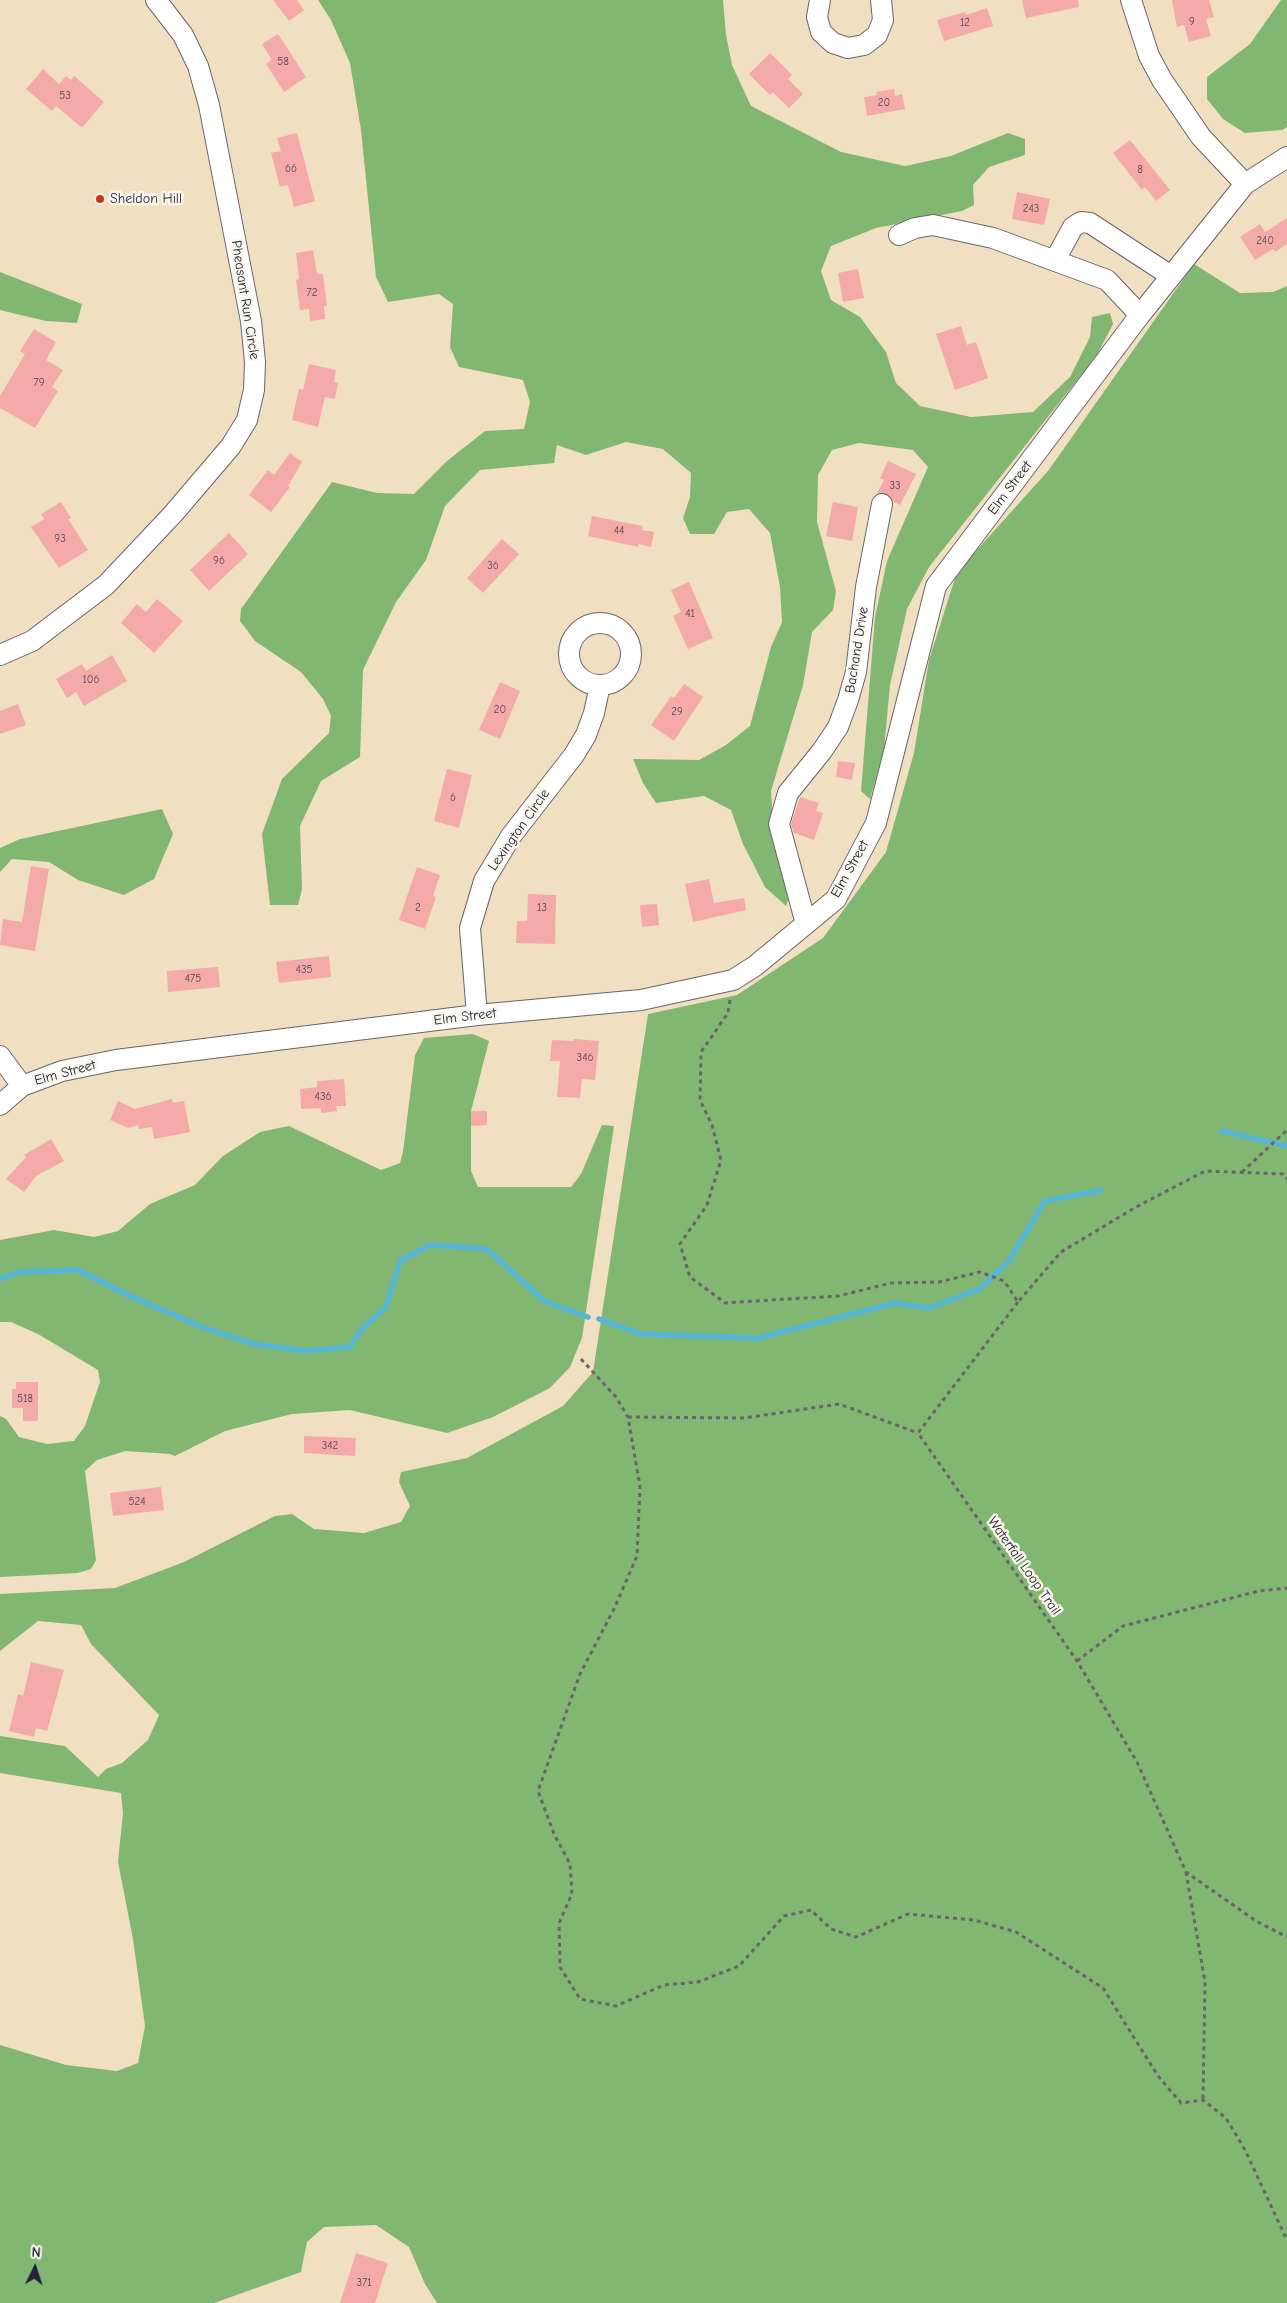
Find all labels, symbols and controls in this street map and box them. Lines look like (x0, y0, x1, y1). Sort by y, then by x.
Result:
house number: 9 (1189, 15, 1195, 29)
house number: 12 (960, 16, 970, 30)
house number: 58 (277, 55, 289, 69)
house number: 53 (59, 89, 71, 103)
house number: 20 (878, 96, 890, 110)
house number: 66 (285, 162, 297, 176)
house number: 8 (1137, 163, 1143, 177)
place label: Sheldon Hill (110, 191, 182, 207)
marker: Sheldon Hill (94, 193, 106, 205)
house number: 243 (1023, 202, 1039, 216)
house number: 240 (1256, 234, 1274, 248)
street label: Pheasant Run Circle (227, 239, 263, 361)
house number: 72 (307, 286, 317, 300)
house number: 79 (33, 376, 45, 390)
street label: Elm Street (984, 458, 1036, 518)
house number: 33 (889, 479, 901, 493)
house number: 44 (614, 524, 624, 538)
house number: 93 (54, 532, 66, 546)
house number: 96 (213, 554, 225, 568)
house number: 36 (487, 559, 499, 573)
street label: Bachand Drive (842, 606, 872, 694)
house number: 41 (685, 607, 695, 621)
house number: 106 (82, 673, 100, 687)
house number: 20 (494, 703, 506, 717)
house number: 29 (671, 705, 683, 719)
street label: Lexington Circle (485, 786, 553, 874)
house number: 6 (450, 791, 456, 805)
street label: Elm Street (827, 837, 873, 901)
house number: 2 (415, 901, 421, 915)
house number: 13 (537, 901, 547, 915)
house number: 435 (296, 963, 312, 977)
house number: 475 (185, 972, 201, 986)
street label: Elm Street (433, 1005, 497, 1029)
house number: 346 (577, 1051, 593, 1065)
street label: Elm Street (32, 1057, 98, 1089)
house number: 436 (315, 1090, 331, 1104)
house number: 518 (17, 1392, 33, 1406)
house number: 342 (322, 1439, 338, 1453)
house number: 524 (129, 1495, 145, 1509)
street label: Waterfall Loop Trail (984, 1514, 1064, 1618)
north arrow (10, 2243, 60, 2293)
text: N (31, 2244, 41, 2261)
house number: 371 (356, 2276, 372, 2290)

